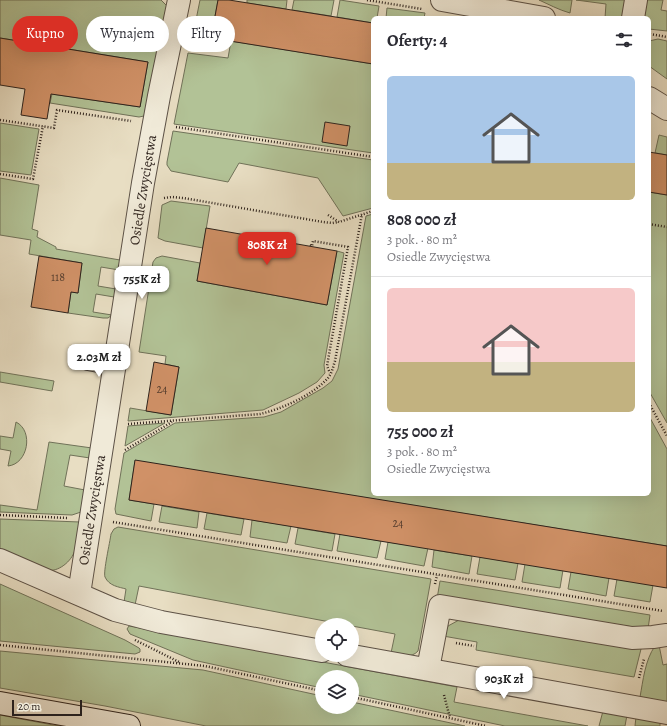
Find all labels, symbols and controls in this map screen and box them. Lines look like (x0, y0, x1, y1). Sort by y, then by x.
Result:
chip: Kupno (12, 16, 78, 52)
chip: Wynajem (86, 16, 169, 52)
chip: Filtry (177, 16, 235, 52)
text: Oferty: 4 (387, 29, 447, 52)
icon: filters (613, 29, 635, 51)
icon: home (475, 102, 547, 174)
street label: Osiedle Zwycięstwa (125, 133, 161, 247)
text: 808 000 zł (387, 208, 456, 231)
text: 3 pok. · 80 m² (387, 231, 457, 248)
pin: 808K zł (230, 232, 304, 266)
text: 808K zł (247, 236, 287, 253)
text: Osiedle Zwycięstwa (387, 248, 491, 265)
pin: 755K zł (105, 266, 179, 300)
house number: 118 (51, 269, 65, 285)
text: 755K zł (123, 270, 161, 287)
icon: home (475, 314, 547, 386)
pin: 2.03M zł (58, 344, 140, 378)
text: 2.03M zł (76, 348, 122, 365)
house number: 24 (156, 381, 168, 397)
text: 755 000 zł (387, 420, 453, 443)
text: 3 pok. · 80 m² (387, 443, 457, 460)
street label: Osiedle Zwycięstwa (74, 453, 110, 567)
text: Osiedle Zwycięstwa (387, 460, 491, 477)
house number: 24 (392, 515, 404, 531)
map controls (315, 618, 359, 714)
button: locate (315, 618, 359, 662)
pin: 903K zł (467, 666, 541, 700)
button: layers (315, 670, 359, 714)
text: 903K zł (485, 670, 523, 687)
scale bar (12, 698, 82, 717)
text: 20 m (18, 699, 40, 714)

